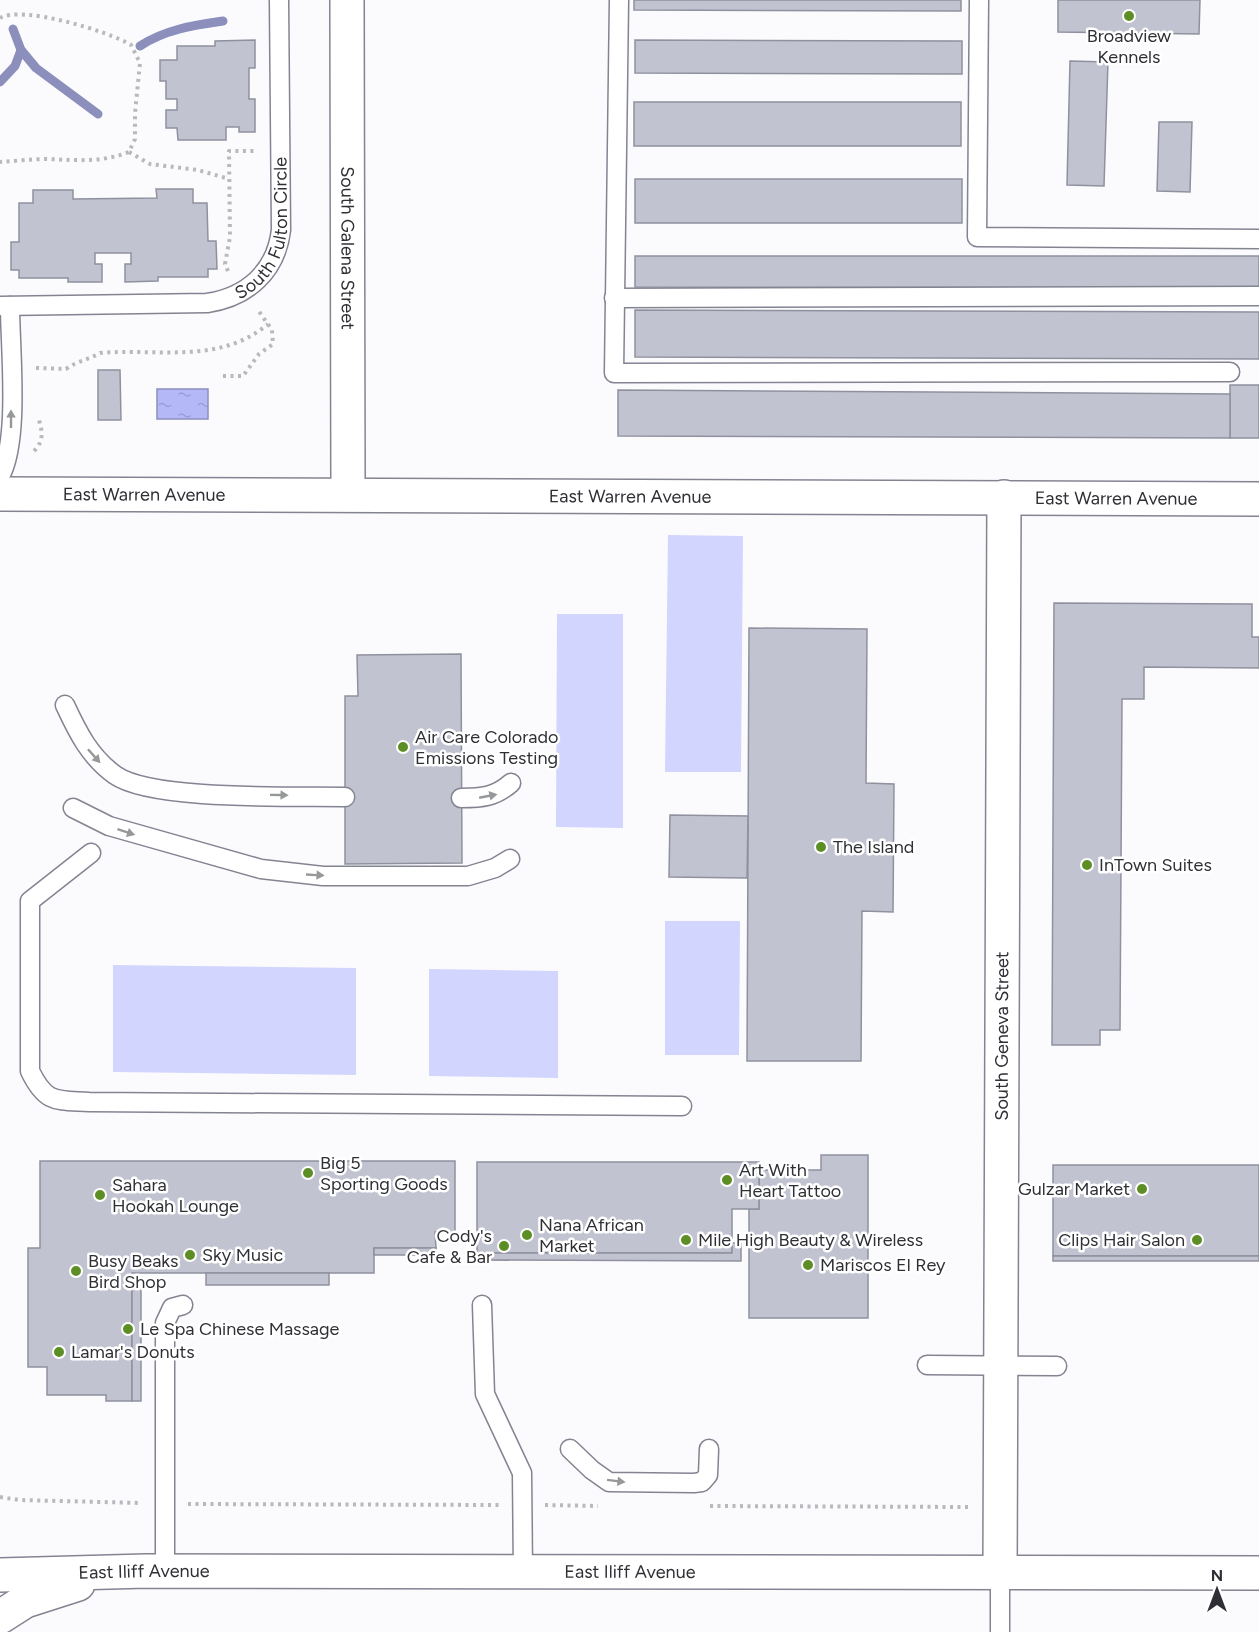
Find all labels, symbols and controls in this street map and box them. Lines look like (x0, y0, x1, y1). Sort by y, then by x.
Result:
marker: Broadview Kennels (1122, 9, 1136, 23)
place label: Broadview Kennels (1087, 25, 1171, 68)
street label: South Fulton Circle (231, 157, 292, 304)
street label: South Galena Street (336, 166, 359, 330)
one-way arrow (6, 410, 16, 429)
street label: East Warren Avenue (63, 483, 226, 506)
street label: East Warren Avenue (549, 485, 712, 508)
street label: East Warren Avenue (1035, 487, 1198, 510)
place label: Air Care Colorado Emissions Testing (415, 726, 558, 769)
marker: Air Care Colorado Emissions Testing (396, 740, 410, 754)
one-way arrow (87, 748, 101, 763)
one-way arrow (269, 791, 288, 800)
one-way arrow (479, 791, 498, 800)
one-way arrow (117, 828, 135, 837)
place label: The Island (833, 836, 914, 858)
marker: The Island (814, 840, 828, 854)
place label: InTown Suites (1099, 854, 1212, 876)
marker: InTown Suites (1080, 858, 1094, 872)
one-way arrow (306, 871, 325, 880)
street label: South Geneva Street (991, 951, 1013, 1121)
place label: Big 5 Sporting Goods (320, 1152, 448, 1195)
place label: Art With Heart Tattoo (739, 1159, 841, 1202)
marker: Big 5 Sporting Goods (301, 1166, 315, 1180)
marker: Art With Heart Tattoo (720, 1173, 734, 1187)
place label: Sahara Hookah Lounge (112, 1174, 239, 1217)
place label: Gulzar Market (1018, 1178, 1130, 1200)
marker: Gulzar Market (1135, 1182, 1149, 1196)
marker: Sahara Hookah Lounge (93, 1188, 107, 1202)
place label: Nana African Market (539, 1214, 644, 1257)
place label: Cody's Cafe & Bar (407, 1225, 492, 1268)
marker: Nana African Market (520, 1228, 534, 1242)
place label: Mile High Beauty & Wireless (698, 1229, 923, 1251)
place label: Clips Hair Salon (1058, 1229, 1185, 1251)
marker: Mile High Beauty & Wireless (679, 1233, 693, 1247)
marker: Clips Hair Salon (1190, 1233, 1204, 1247)
marker: Cody's Cafe & Bar (497, 1239, 511, 1253)
place label: Sky Music (202, 1244, 284, 1266)
marker: Sky Music (183, 1248, 197, 1262)
place label: Busy Beaks Bird Shop (88, 1250, 178, 1293)
place label: Mariscos El Rey (820, 1254, 946, 1276)
marker: Mariscos El Rey (801, 1258, 815, 1272)
marker: Busy Beaks Bird Shop (69, 1264, 83, 1278)
place label: Le Spa Chinese Massage (140, 1318, 340, 1340)
marker: Le Spa Chinese Massage (121, 1322, 135, 1336)
place label: Lamar's Donuts (71, 1341, 195, 1363)
marker: Lamar's Donuts (52, 1345, 66, 1359)
one-way arrow (607, 1477, 626, 1486)
street label: East Iliff Avenue (78, 1560, 210, 1584)
north arrow (1187, 1560, 1247, 1620)
street label: East Iliff Avenue (564, 1561, 696, 1583)
text: N (1211, 1566, 1223, 1585)

